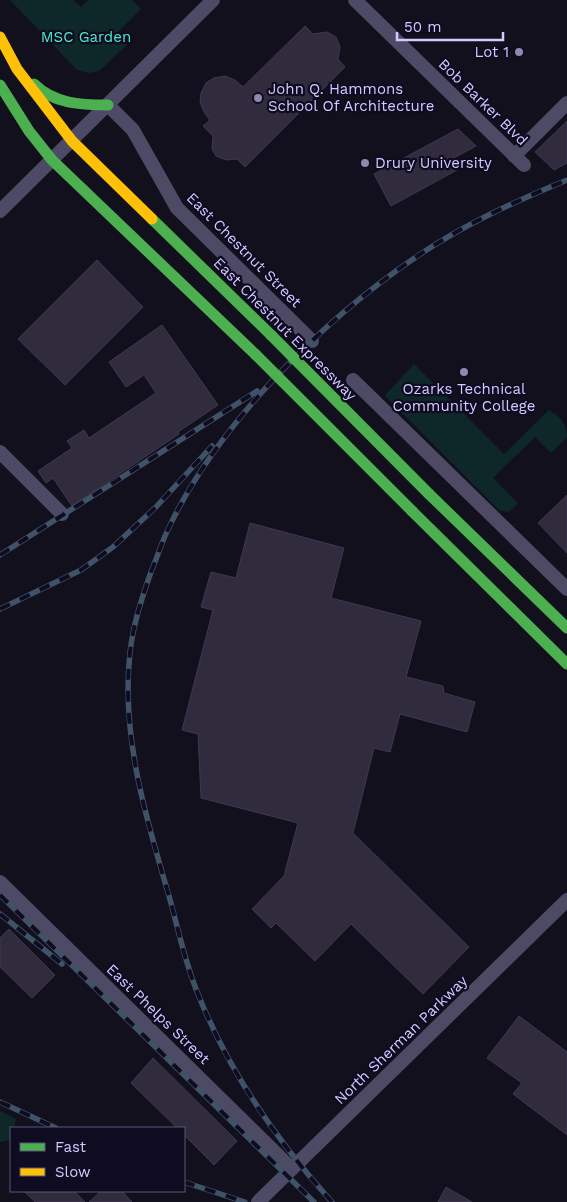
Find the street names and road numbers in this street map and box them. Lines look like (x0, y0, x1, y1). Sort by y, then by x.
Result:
street label: Bob Barker Blvd (435, 55, 531, 149)
street label: East Chestnut Street (183, 189, 306, 312)
street label: East Chestnut Expressway (210, 254, 360, 404)
street label: East Phelps Street (103, 960, 214, 1068)
street label: North Sherman Parkway (331, 972, 471, 1108)

